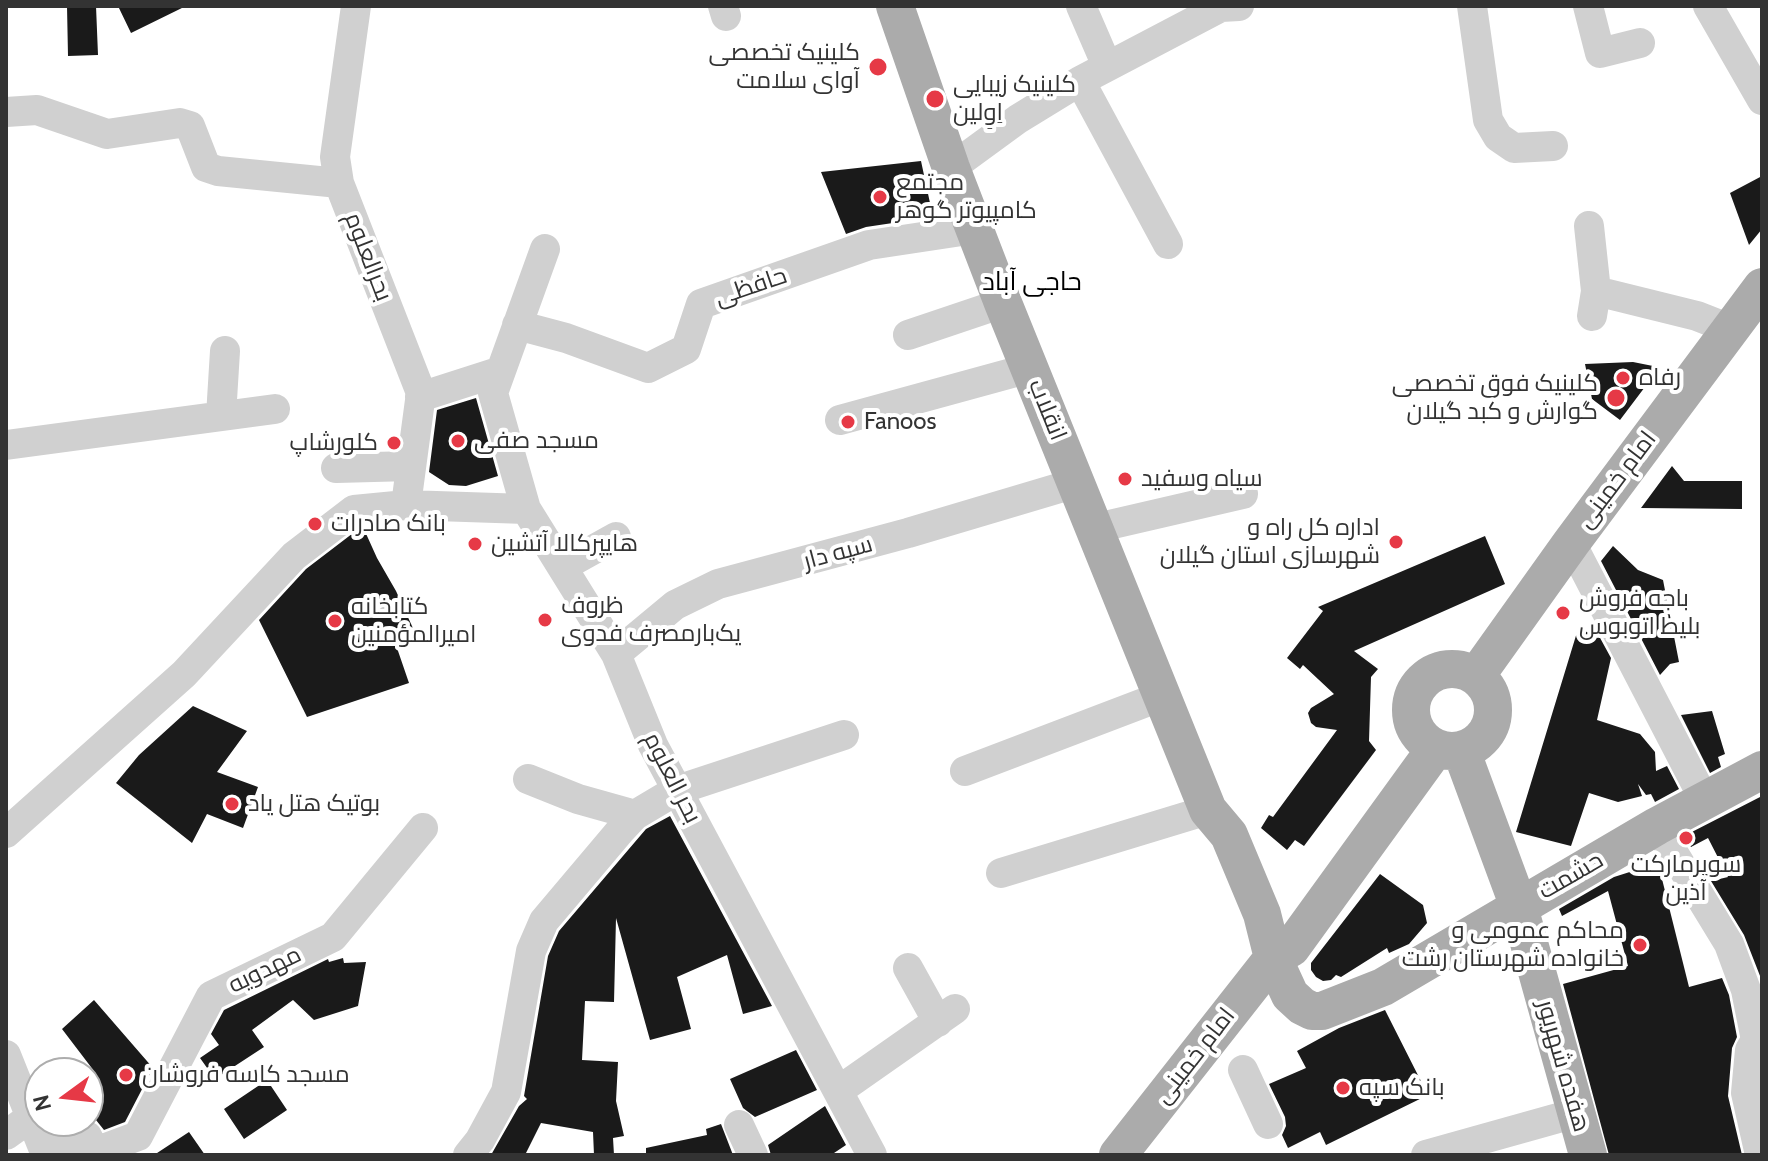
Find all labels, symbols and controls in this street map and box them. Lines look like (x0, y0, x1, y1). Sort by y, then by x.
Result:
place label: کلینیک تخصصی آوای سلامت (708, 39, 860, 95)
marker: کلینیک تخصصی آوای سلامت (867, 56, 889, 78)
place label: کلینیک زیبایی اِوِلین (953, 71, 1076, 127)
marker: کلینیک زیبایی اِوِلین (924, 88, 946, 110)
place label: مجتمع کامپیوتر گوهر (896, 169, 1037, 225)
marker: مجتمع کامپیوتر گوهر (871, 188, 889, 206)
street label: بحرالعلوم (338, 209, 398, 305)
street label: حافظی (711, 261, 791, 313)
district label: حاجی آباد (982, 266, 1082, 298)
place label: رفاه (1639, 364, 1681, 392)
marker: رفاه (1614, 369, 1632, 387)
place label: کلینیک فوق تخصصی گوارش و کبد گیلان (1392, 370, 1598, 426)
street label: انقلاب (1022, 375, 1072, 445)
marker: کلینیک فوق تخصصی گوارش و کبد گیلان (1605, 387, 1627, 409)
place label: Fanoos (864, 408, 936, 436)
marker: Fanoos (839, 413, 857, 431)
street label: امام خمینی (1571, 426, 1663, 534)
place label: مسجد صفی (474, 427, 599, 455)
place label: کلورشاپ (290, 429, 378, 457)
marker: مسجد صفی (449, 432, 467, 450)
marker: کلورشاپ (385, 434, 403, 452)
place label: سیاه وسفید (1141, 465, 1263, 493)
marker: سیاه وسفید (1116, 470, 1134, 488)
place label: بانک صادرات (331, 510, 446, 538)
place label: اداره کل راه و شهرسازی استان گیلان (1160, 514, 1380, 570)
marker: بانک صادرات (306, 515, 324, 533)
place label: هایپرکالا آتشین (491, 530, 638, 558)
street label: سپه دار (800, 530, 876, 576)
marker: اداره کل راه و شهرسازی استان گیلان (1387, 533, 1405, 551)
marker: هایپرکالا آتشین (466, 535, 484, 553)
place label: باجه فروش بلیط اتوبوس (1579, 585, 1700, 641)
place label: ظروف یک‌بارمصرف فدوی (561, 592, 741, 648)
place label: کتابخانه امیرالمؤمنین (351, 593, 477, 649)
marker: باجه فروش بلیط اتوبوس (1554, 604, 1572, 622)
marker: ظروف یک‌بارمصرف فدوی (536, 611, 554, 629)
marker: کتابخانه امیرالمؤمنین (326, 612, 344, 630)
street label: بحر العلوم (637, 728, 707, 828)
place label: بوتیک هتل یاد (248, 790, 380, 818)
marker: بوتیک هتل یاد (223, 795, 241, 813)
marker: سوپرمارکت آذین (1677, 829, 1695, 847)
street label: حشمت (1534, 846, 1608, 906)
place label: سوپرمارکت آذین (1631, 851, 1741, 907)
place label: محاکم عمومی و خانواده شهرستان رشت (1402, 917, 1624, 973)
marker: محاکم عمومی و خانواده شهرستان رشت (1631, 936, 1649, 954)
street label: مهدویه (224, 940, 306, 1000)
street label: هفده شهریور (1530, 997, 1596, 1135)
street label: امام خمینی (1148, 1002, 1242, 1110)
north arrow (24, 1057, 104, 1137)
place label: مسجد کاسه فروشان (142, 1061, 350, 1089)
marker: مسجد کاسه فروشان (117, 1066, 135, 1084)
place label: بانک سپه (1359, 1074, 1445, 1102)
marker: بانک سپه (1334, 1079, 1352, 1097)
text: N (27, 1092, 57, 1114)

